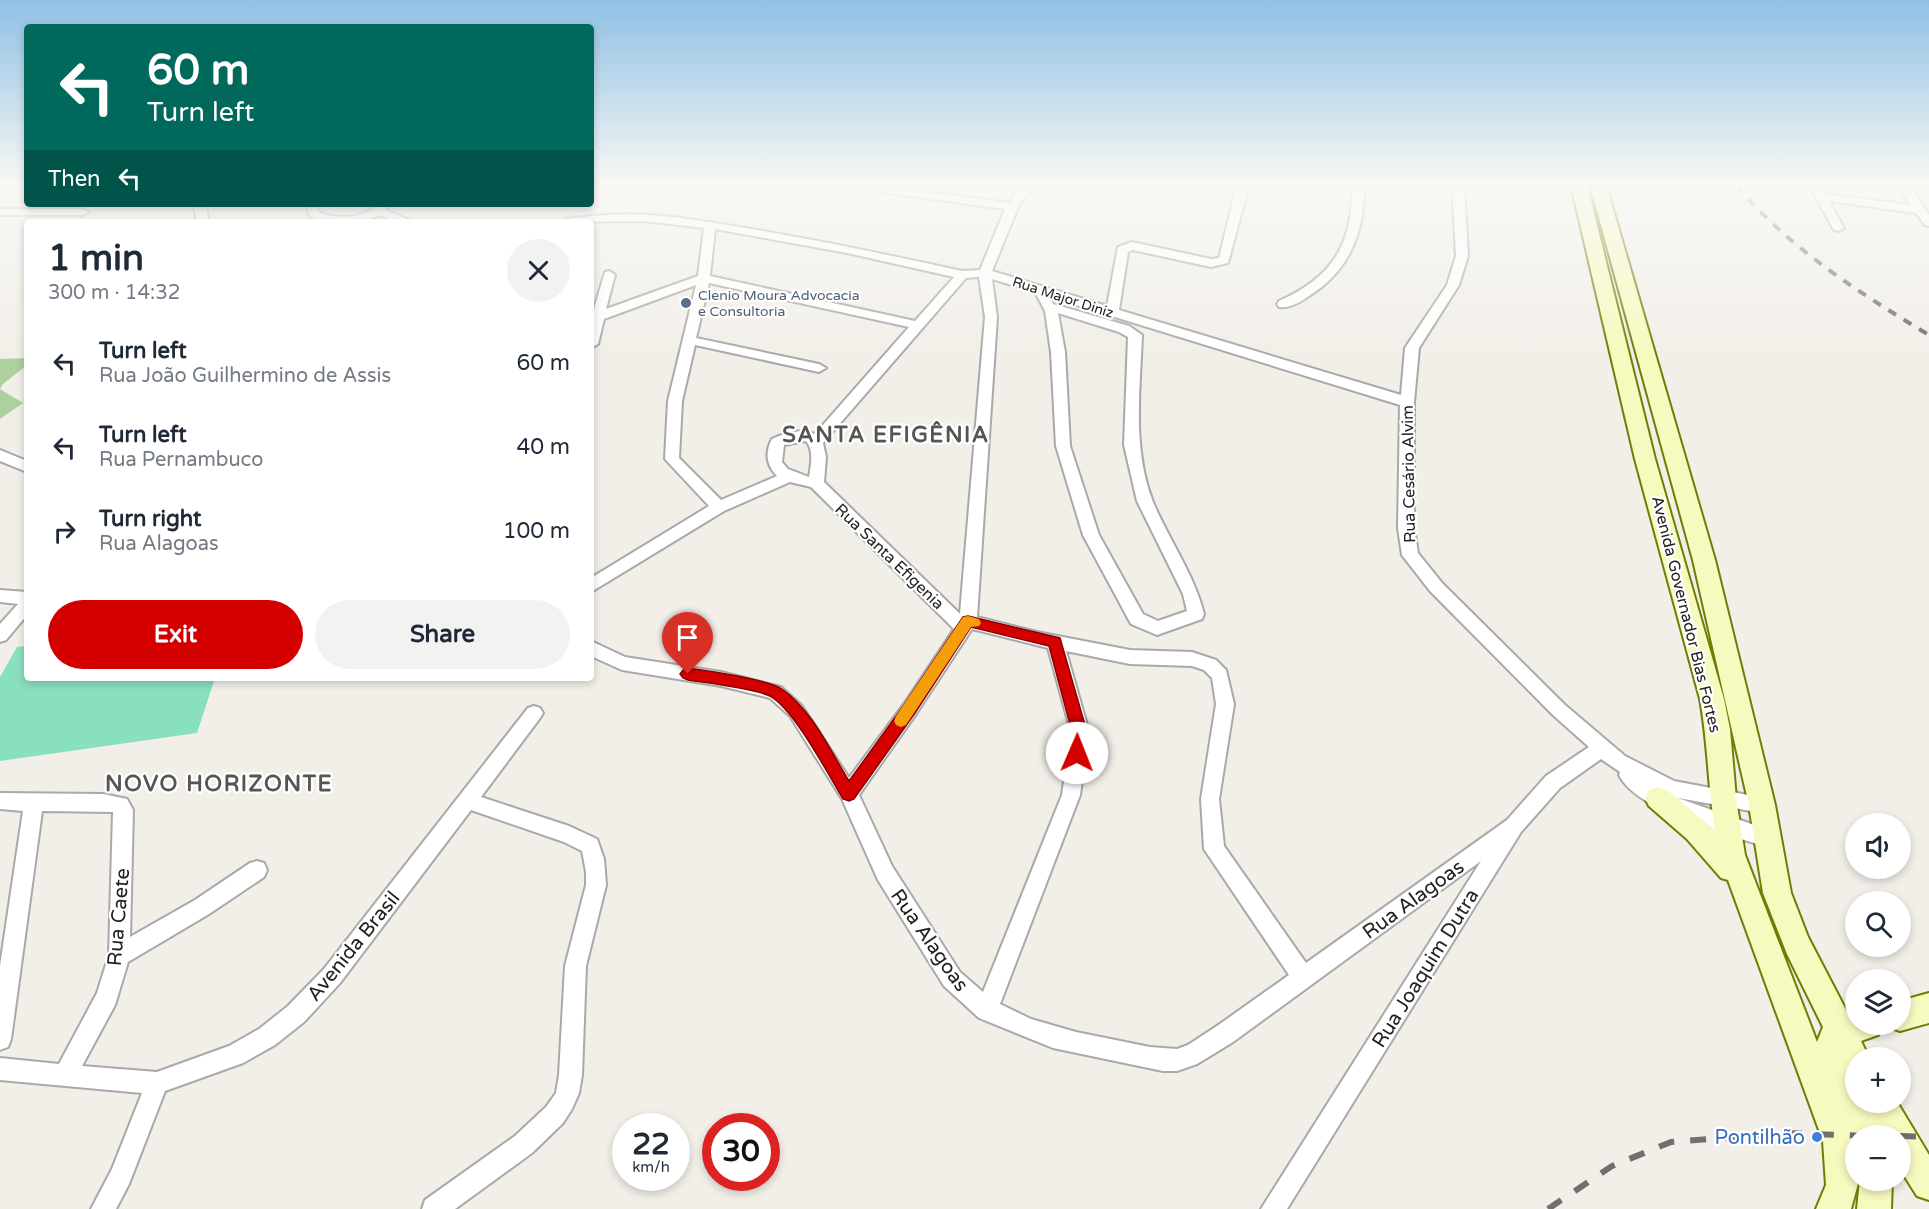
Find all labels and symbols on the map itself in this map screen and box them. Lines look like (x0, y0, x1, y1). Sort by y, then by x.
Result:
street label: Rua Major Diniz (1010, 273, 1116, 322)
place label: Clenio Moura Advocacia e Consultoria (698, 287, 860, 320)
marker: Clenio Moura Advocacia e Consultoria (679, 296, 693, 310)
street label: Rua Cesário Alvim (1398, 405, 1420, 543)
district label: SANTA EFIGÊNIA (782, 421, 990, 448)
street label: Avenida Governador Bias Fortes (1647, 494, 1725, 735)
street label: Rua Santa Efigenia (831, 499, 948, 614)
pin (662, 612, 713, 674)
position arrow (1045, 721, 1109, 785)
district label: NOVO HORIZONTE (105, 771, 333, 797)
street label: Rua Alagoas (1358, 855, 1469, 945)
street label: Rua Caete (103, 867, 135, 967)
street label: Rua Alagoas (885, 885, 973, 996)
street label: Rua Joaquim Dutra (1367, 885, 1484, 1052)
street label: Avenida Brasil (302, 887, 405, 1006)
speed limit sign: 30 (702, 1113, 780, 1191)
place label: Pontilhão (1715, 1126, 1805, 1150)
marker: Pontilhão (1810, 1130, 1824, 1144)

